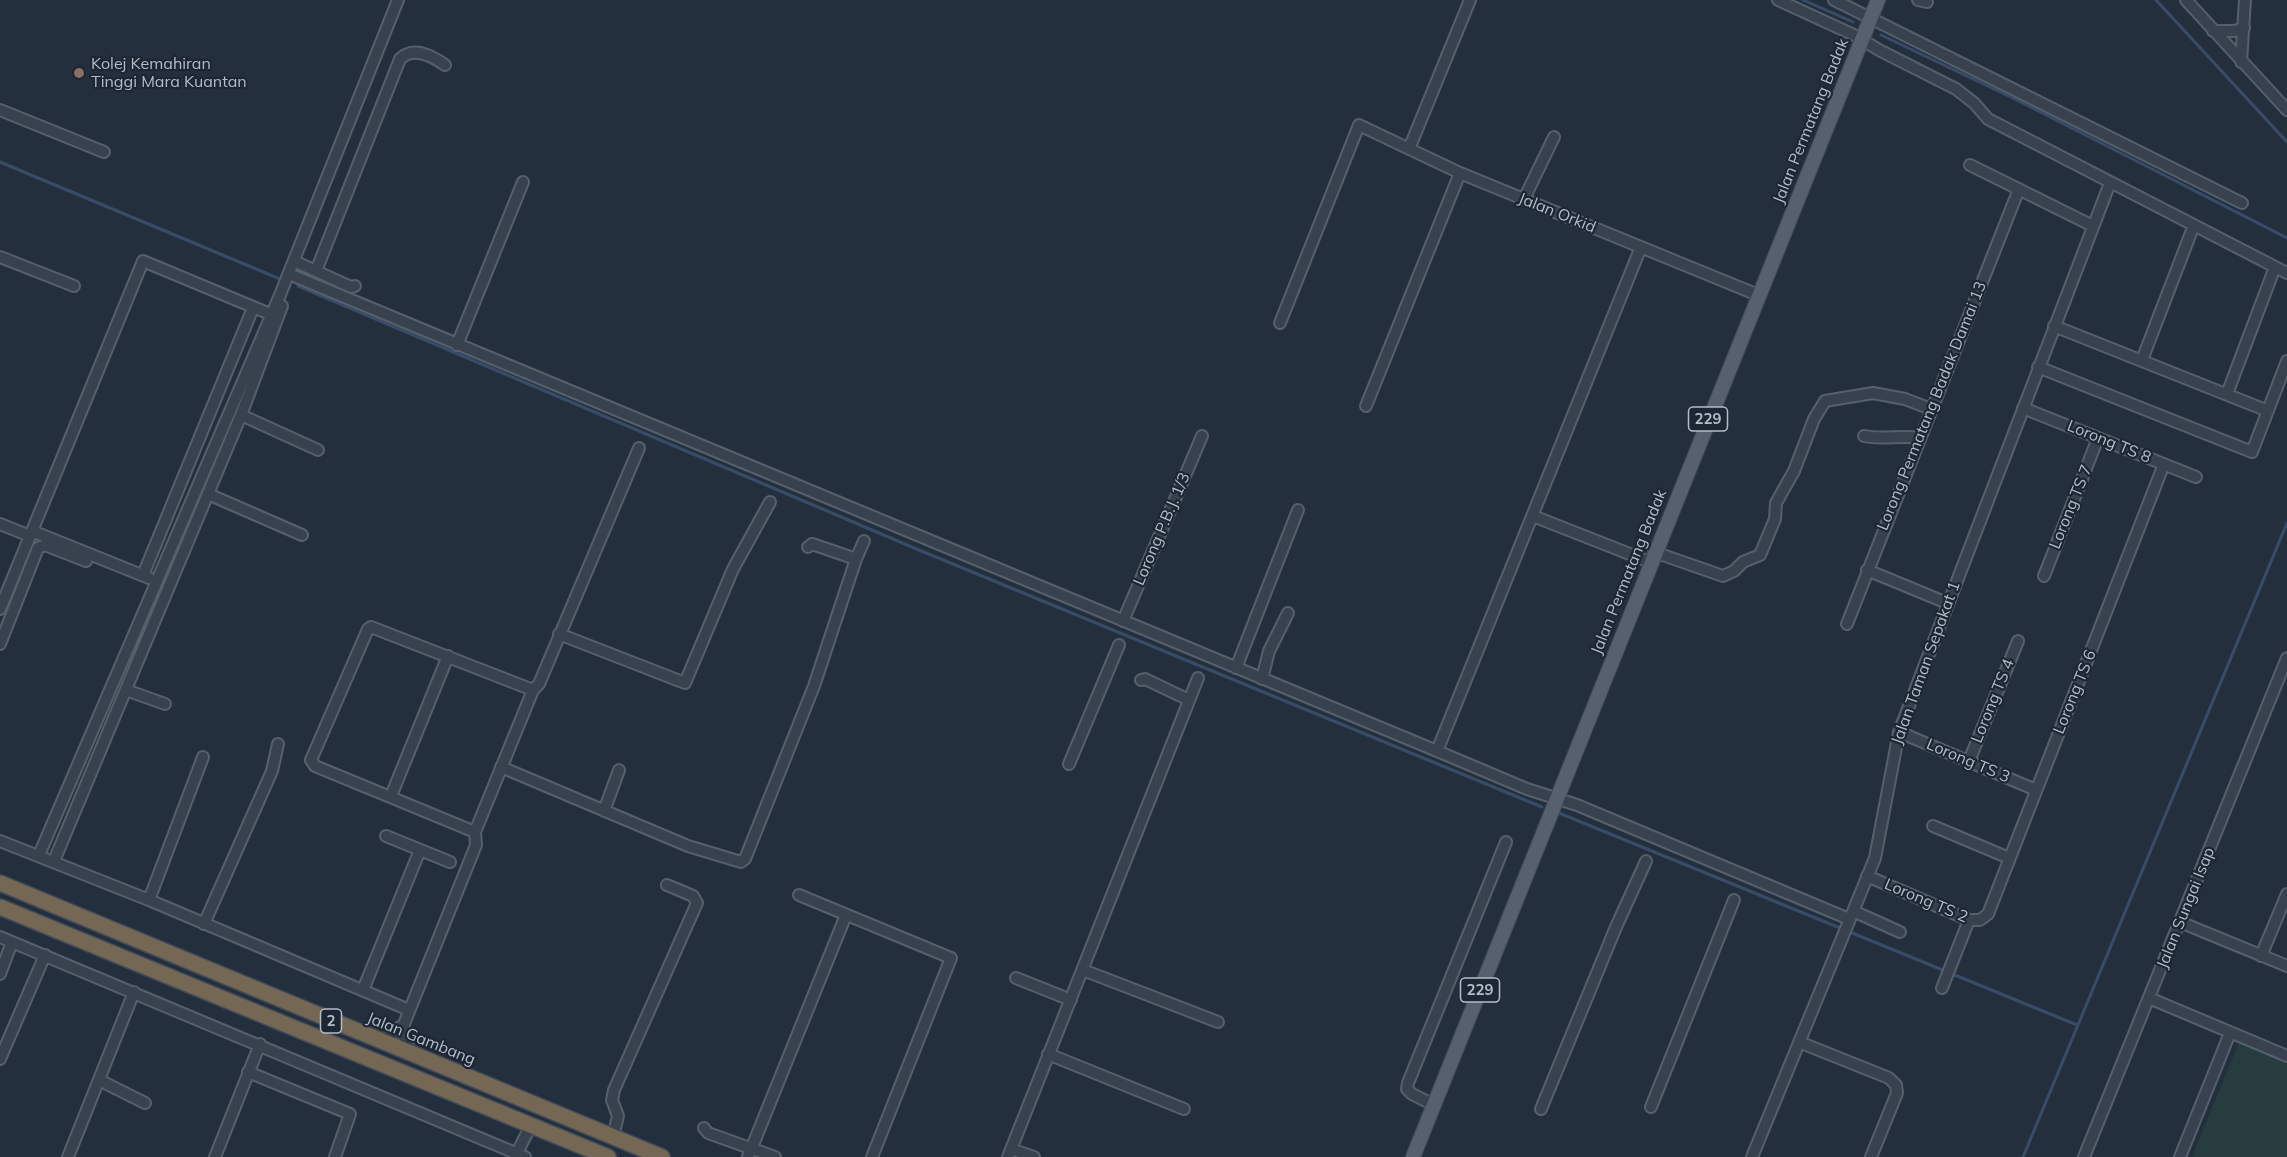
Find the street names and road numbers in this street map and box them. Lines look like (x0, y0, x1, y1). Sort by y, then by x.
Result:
street label: Jalan Permatang Badak (1769, 36, 1853, 206)
street label: Jalan Orkid (1516, 189, 1598, 237)
street label: Lorong Permatang Badak Damai 13 (1873, 279, 1991, 533)
road number: 229 (1688, 407, 1728, 431)
street label: Lorong TS 8 (2064, 416, 2154, 468)
street label: Lorong TS 7 (2045, 462, 2097, 552)
street label: Lorong P.B.J. 1/3 (1130, 470, 1194, 588)
street label: Jalan Permatang Badak (1587, 487, 1671, 657)
street label: Jalan Taman Sepakat 1 (1888, 579, 1964, 747)
street label: Lorong TS 6 (2049, 647, 2101, 737)
street label: Lorong TS 4 (1967, 656, 2019, 746)
street label: Lorong TS 3 (1923, 735, 2013, 787)
street label: Jalan Sungai Isap (2153, 845, 2219, 971)
street label: Lorong TS 2 (1881, 875, 1971, 927)
road number: 229 (1460, 978, 1500, 1002)
street label: Jalan Gambang (364, 1008, 478, 1070)
road number: 2 (320, 1009, 342, 1033)

